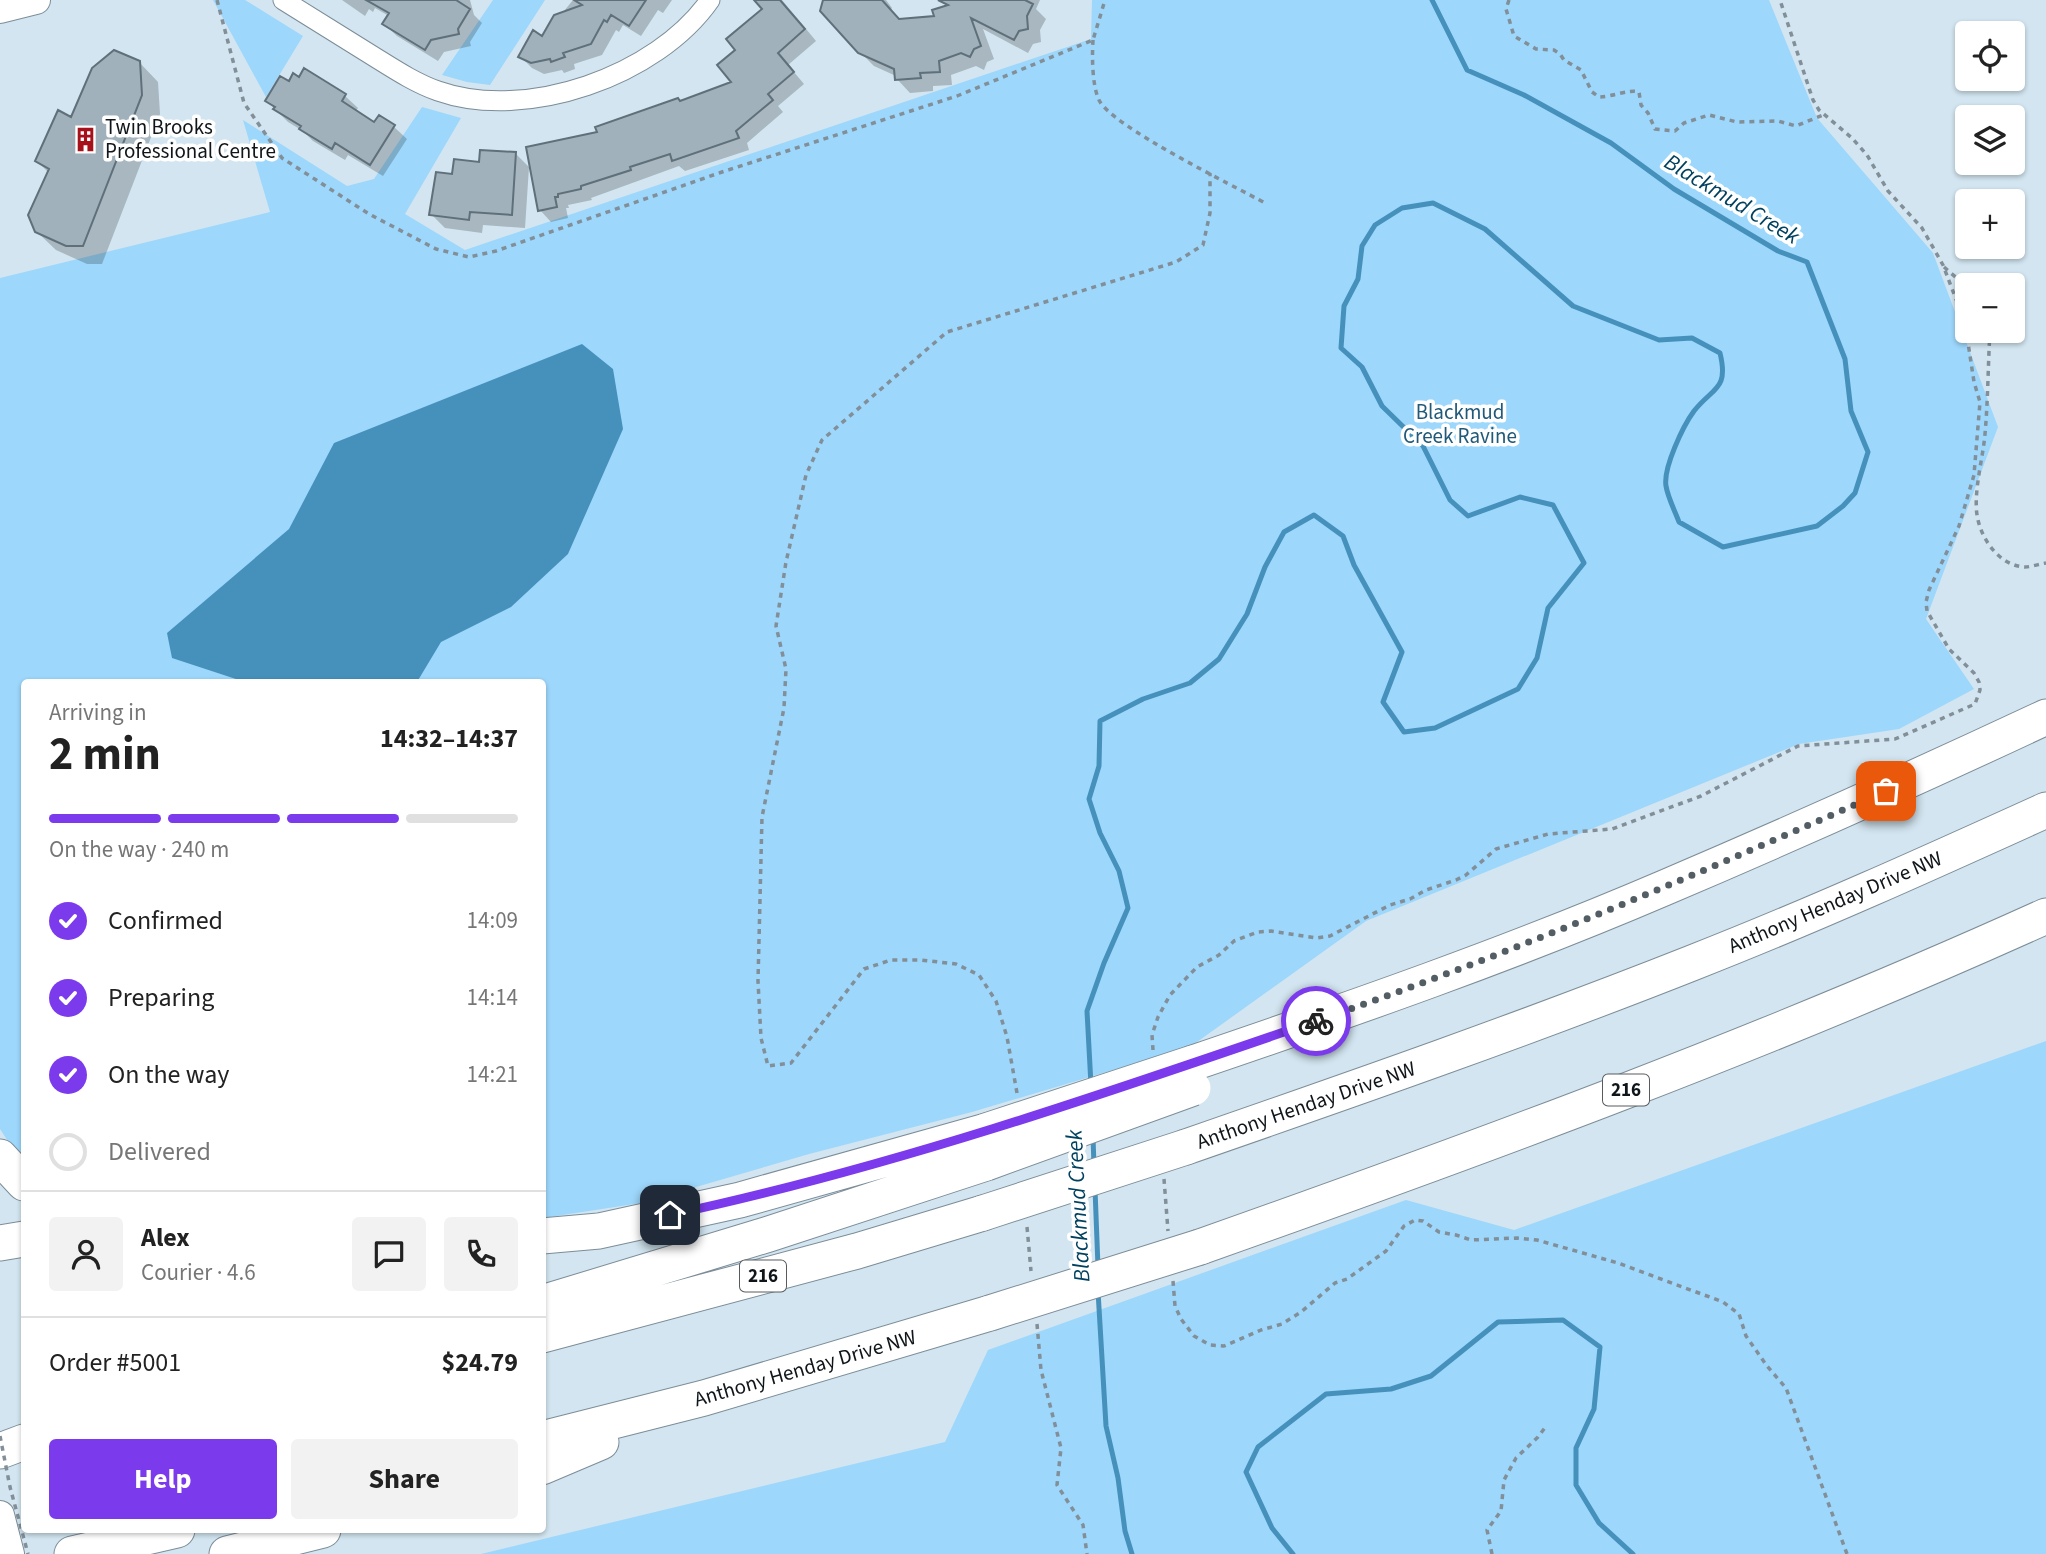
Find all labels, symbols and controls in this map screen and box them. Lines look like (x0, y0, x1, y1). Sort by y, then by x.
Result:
map controls (1955, 21, 2025, 343)
button: locate (1955, 21, 2025, 91)
button: layers (1955, 105, 2025, 175)
place label: Twin Brooks Professional Centre (105, 112, 276, 166)
building icon: Twin Brooks Professional Centre (71, 125, 99, 153)
water label: Blackmud Creek (1658, 146, 1807, 253)
button: + (1955, 189, 2025, 259)
button: − (1955, 273, 2025, 343)
park label: Blackmud Creek Ravine (1403, 397, 1517, 451)
text: Arriving in (49, 696, 147, 729)
text: 14:32–14:37 (380, 720, 518, 757)
text: 2 min (49, 722, 161, 787)
pin (1856, 761, 1916, 821)
icon: bag (1867, 772, 1905, 810)
text: On the way · 240 m (49, 833, 229, 866)
street label: Anthony Henday Drive NW (1723, 843, 1947, 961)
icon: check (49, 902, 87, 940)
text: Confirmed (108, 902, 223, 939)
text: 14:09 (467, 904, 518, 937)
icon: check (49, 979, 87, 1017)
text: Preparing (108, 979, 214, 1016)
text: 14:14 (467, 981, 518, 1014)
courier (1281, 986, 1351, 1056)
icon: bike (1297, 1002, 1335, 1040)
street label: Anthony Henday Drive NW (1192, 1053, 1420, 1157)
icon: check (49, 1056, 87, 1094)
text: On the way (108, 1056, 229, 1093)
text: 14:21 (467, 1058, 518, 1091)
road number: 216 (1603, 1074, 1649, 1106)
water label: Blackmud Creek (1057, 1128, 1098, 1283)
text: Delivered (108, 1133, 211, 1170)
pin (640, 1185, 700, 1245)
icon: home (651, 1196, 689, 1234)
button: person (49, 1217, 123, 1291)
button: chat (352, 1217, 426, 1291)
button: phone (444, 1217, 518, 1291)
text: Alex (141, 1219, 190, 1256)
text: Courier · 4.6 (141, 1256, 256, 1289)
road number: 216 (740, 1260, 786, 1292)
street label: Anthony Henday Drive NW (690, 1322, 920, 1414)
text: Order #5001 (49, 1344, 181, 1381)
text: $24.79 (442, 1344, 518, 1381)
button: Help (49, 1439, 277, 1519)
button: Share (291, 1439, 518, 1519)

